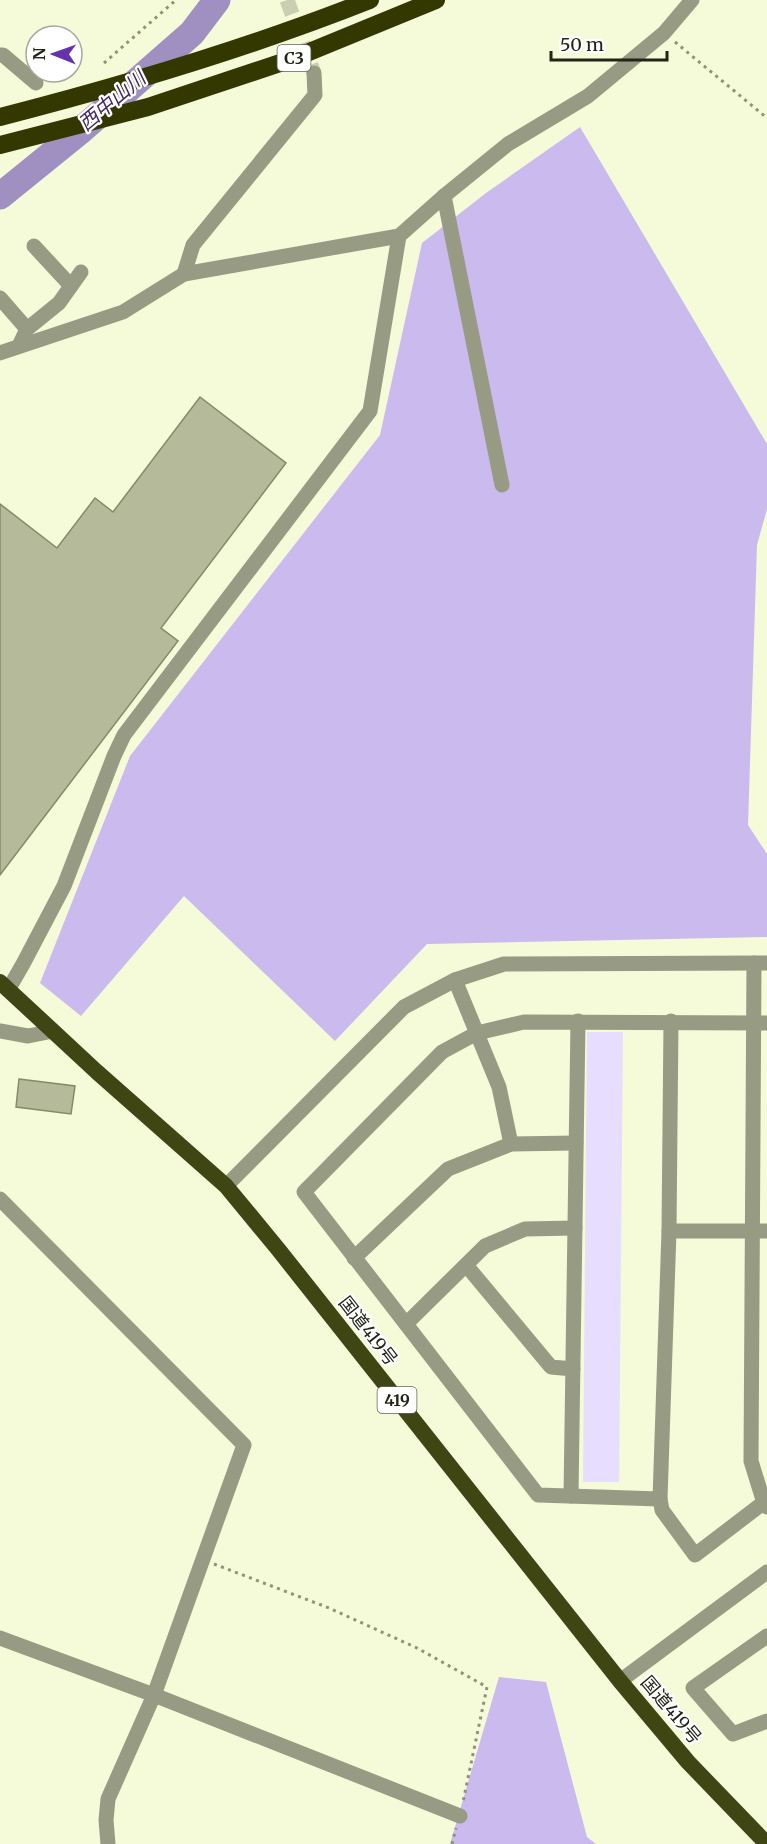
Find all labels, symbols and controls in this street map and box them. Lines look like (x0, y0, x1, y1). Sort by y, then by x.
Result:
north arrow (24, 24, 84, 84)
scale bar (551, 24, 666, 62)
text: 50 m (560, 33, 604, 56)
road number: C3 (278, 45, 310, 71)
text: N (29, 47, 49, 60)
water label: 西中山川 (73, 64, 152, 136)
street label: 国道419号 (334, 1291, 403, 1370)
road number: 419 (378, 1387, 416, 1413)
street label: 国道419号 (636, 1671, 707, 1748)

